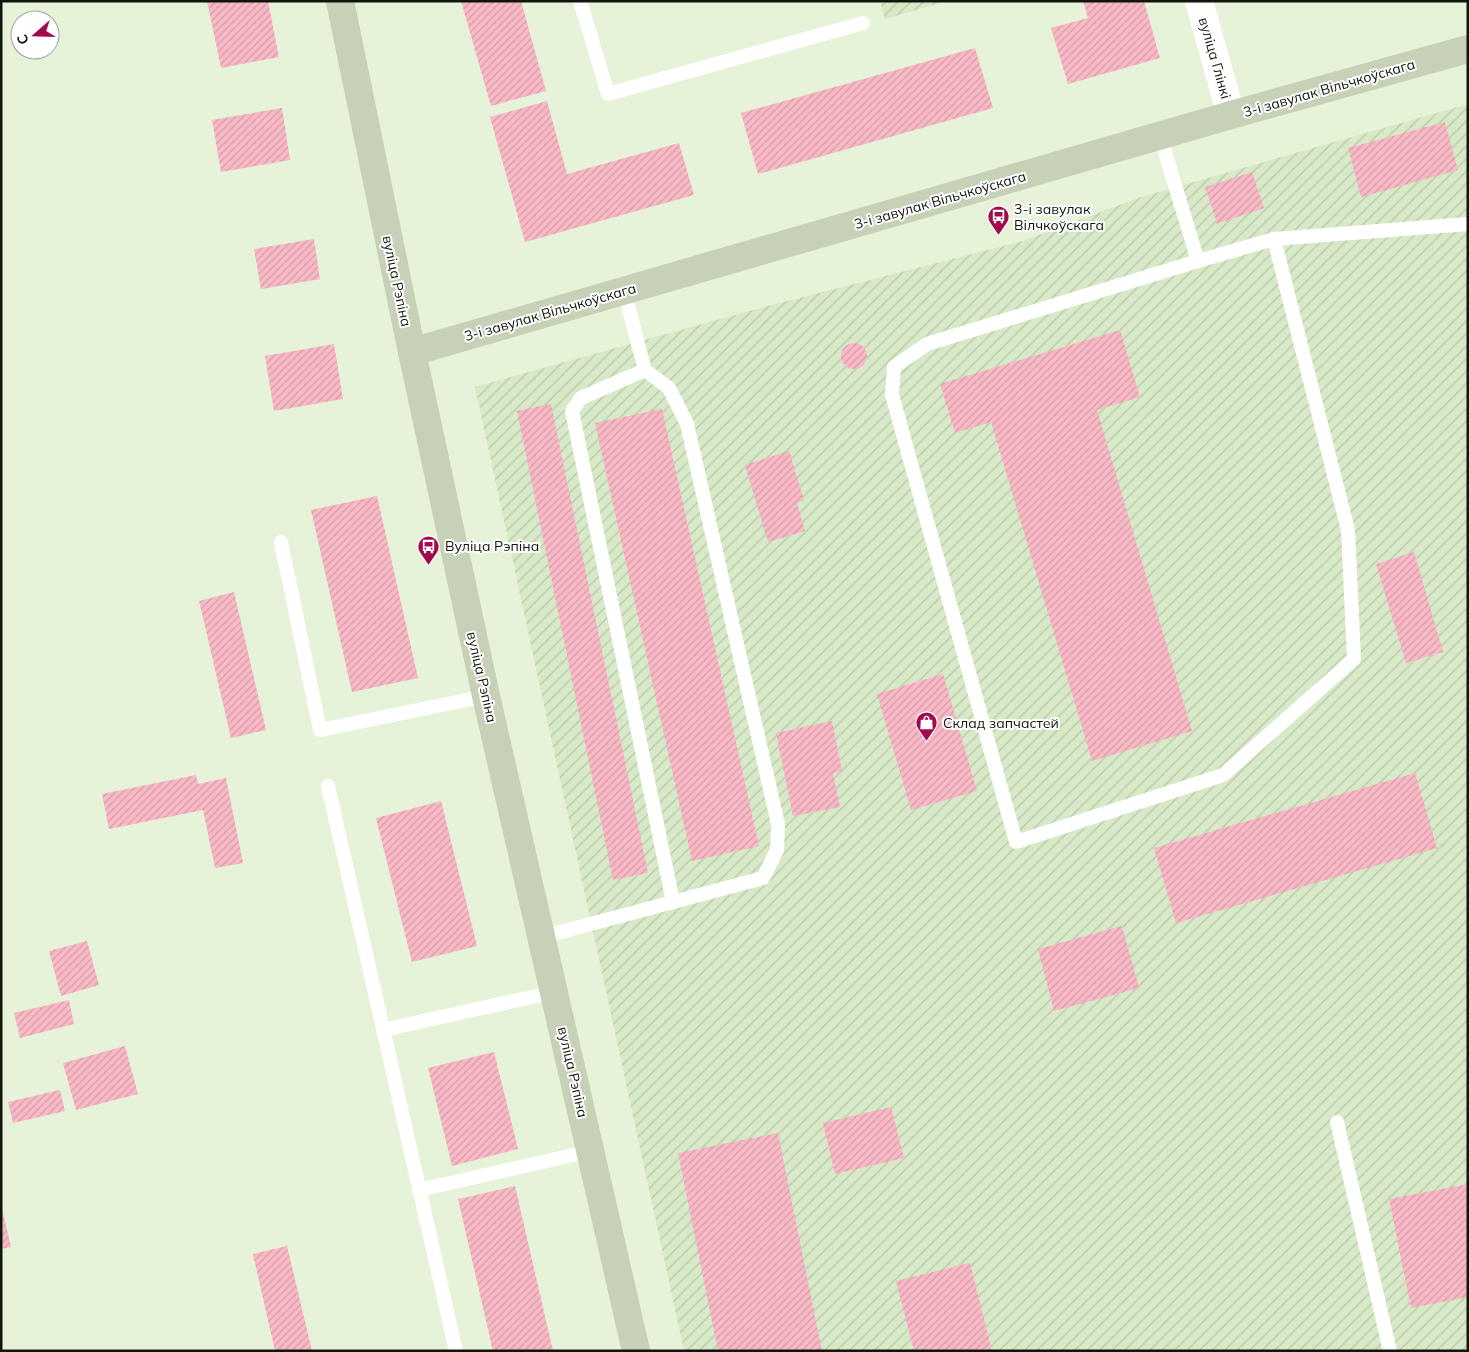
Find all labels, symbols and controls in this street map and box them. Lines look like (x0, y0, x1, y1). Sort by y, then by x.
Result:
north arrow (10, 10, 60, 60)
street label: вуліца Глінкі (1195, 15, 1235, 101)
text: С (13, 32, 33, 47)
street label: 3-і завулак Вільчкоўскага (1241, 55, 1417, 121)
street label: 3-і завулак Вільчкоўскага (852, 167, 1028, 233)
place label: 3-і завулак Вілчкоўскага (1014, 200, 1104, 234)
bus stop icon: 3-і завулак Вілчкоўскага (986, 205, 1010, 236)
street label: вуліца Рэпіна (379, 234, 415, 328)
street label: 3-і завулак Вільчкоўскага (462, 279, 638, 345)
bus stop icon: Вуліца Рэпіна (417, 534, 441, 565)
place label: Вуліца Рэпіна (445, 537, 539, 555)
street label: вуліца Рэпіна (463, 630, 501, 724)
shop icon: Склад запчастей (915, 711, 939, 742)
place label: Склад запчастей (943, 714, 1059, 732)
street label: вуліца Рэпіна (554, 1025, 592, 1119)

